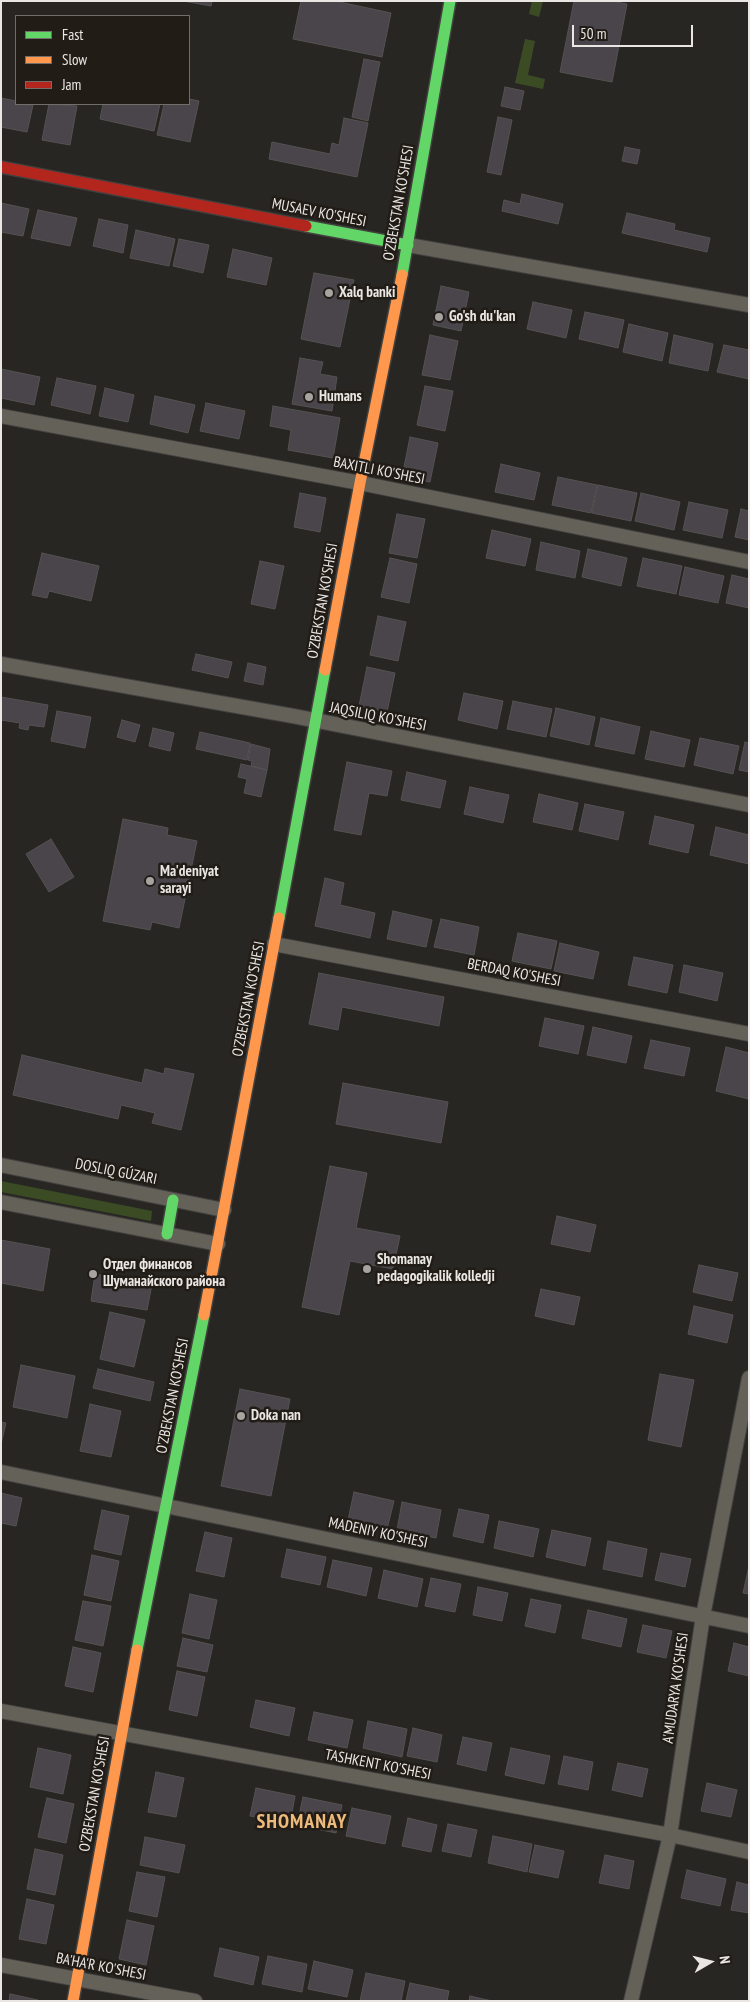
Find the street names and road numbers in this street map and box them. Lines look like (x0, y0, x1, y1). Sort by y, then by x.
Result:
street label: O'ZBEKSTAN KO'SHESI (380, 144, 418, 262)
street label: MUSAEV KO'SHESI (270, 195, 368, 231)
street label: BAXITLI KO'SHESI (332, 453, 426, 489)
street label: O'ZBEKSTAN KO'SHESI (304, 542, 342, 660)
street label: JAQSILIQ KO'SHESI (328, 699, 428, 735)
street label: O'ZBEKSTAN KO'SHESI (229, 940, 269, 1058)
street label: BERDAQ KO'SHESI (466, 955, 562, 991)
street label: DOSLIQ GÚZARI (74, 1155, 158, 1189)
street label: O'ZBEKSTAN KO'SHESI (153, 1337, 193, 1455)
street label: MADENIY KO'SHESI (327, 1514, 429, 1552)
street label: A'MUDARYA KO'SHESI (659, 1631, 693, 1745)
street label: O'ZBEKSTAN KO'SHESI (76, 1735, 114, 1853)
street label: TASHKENT KO'SHESI (323, 1746, 433, 1784)
street label: BA'HA'R KO'SHESI (55, 1949, 147, 1985)

